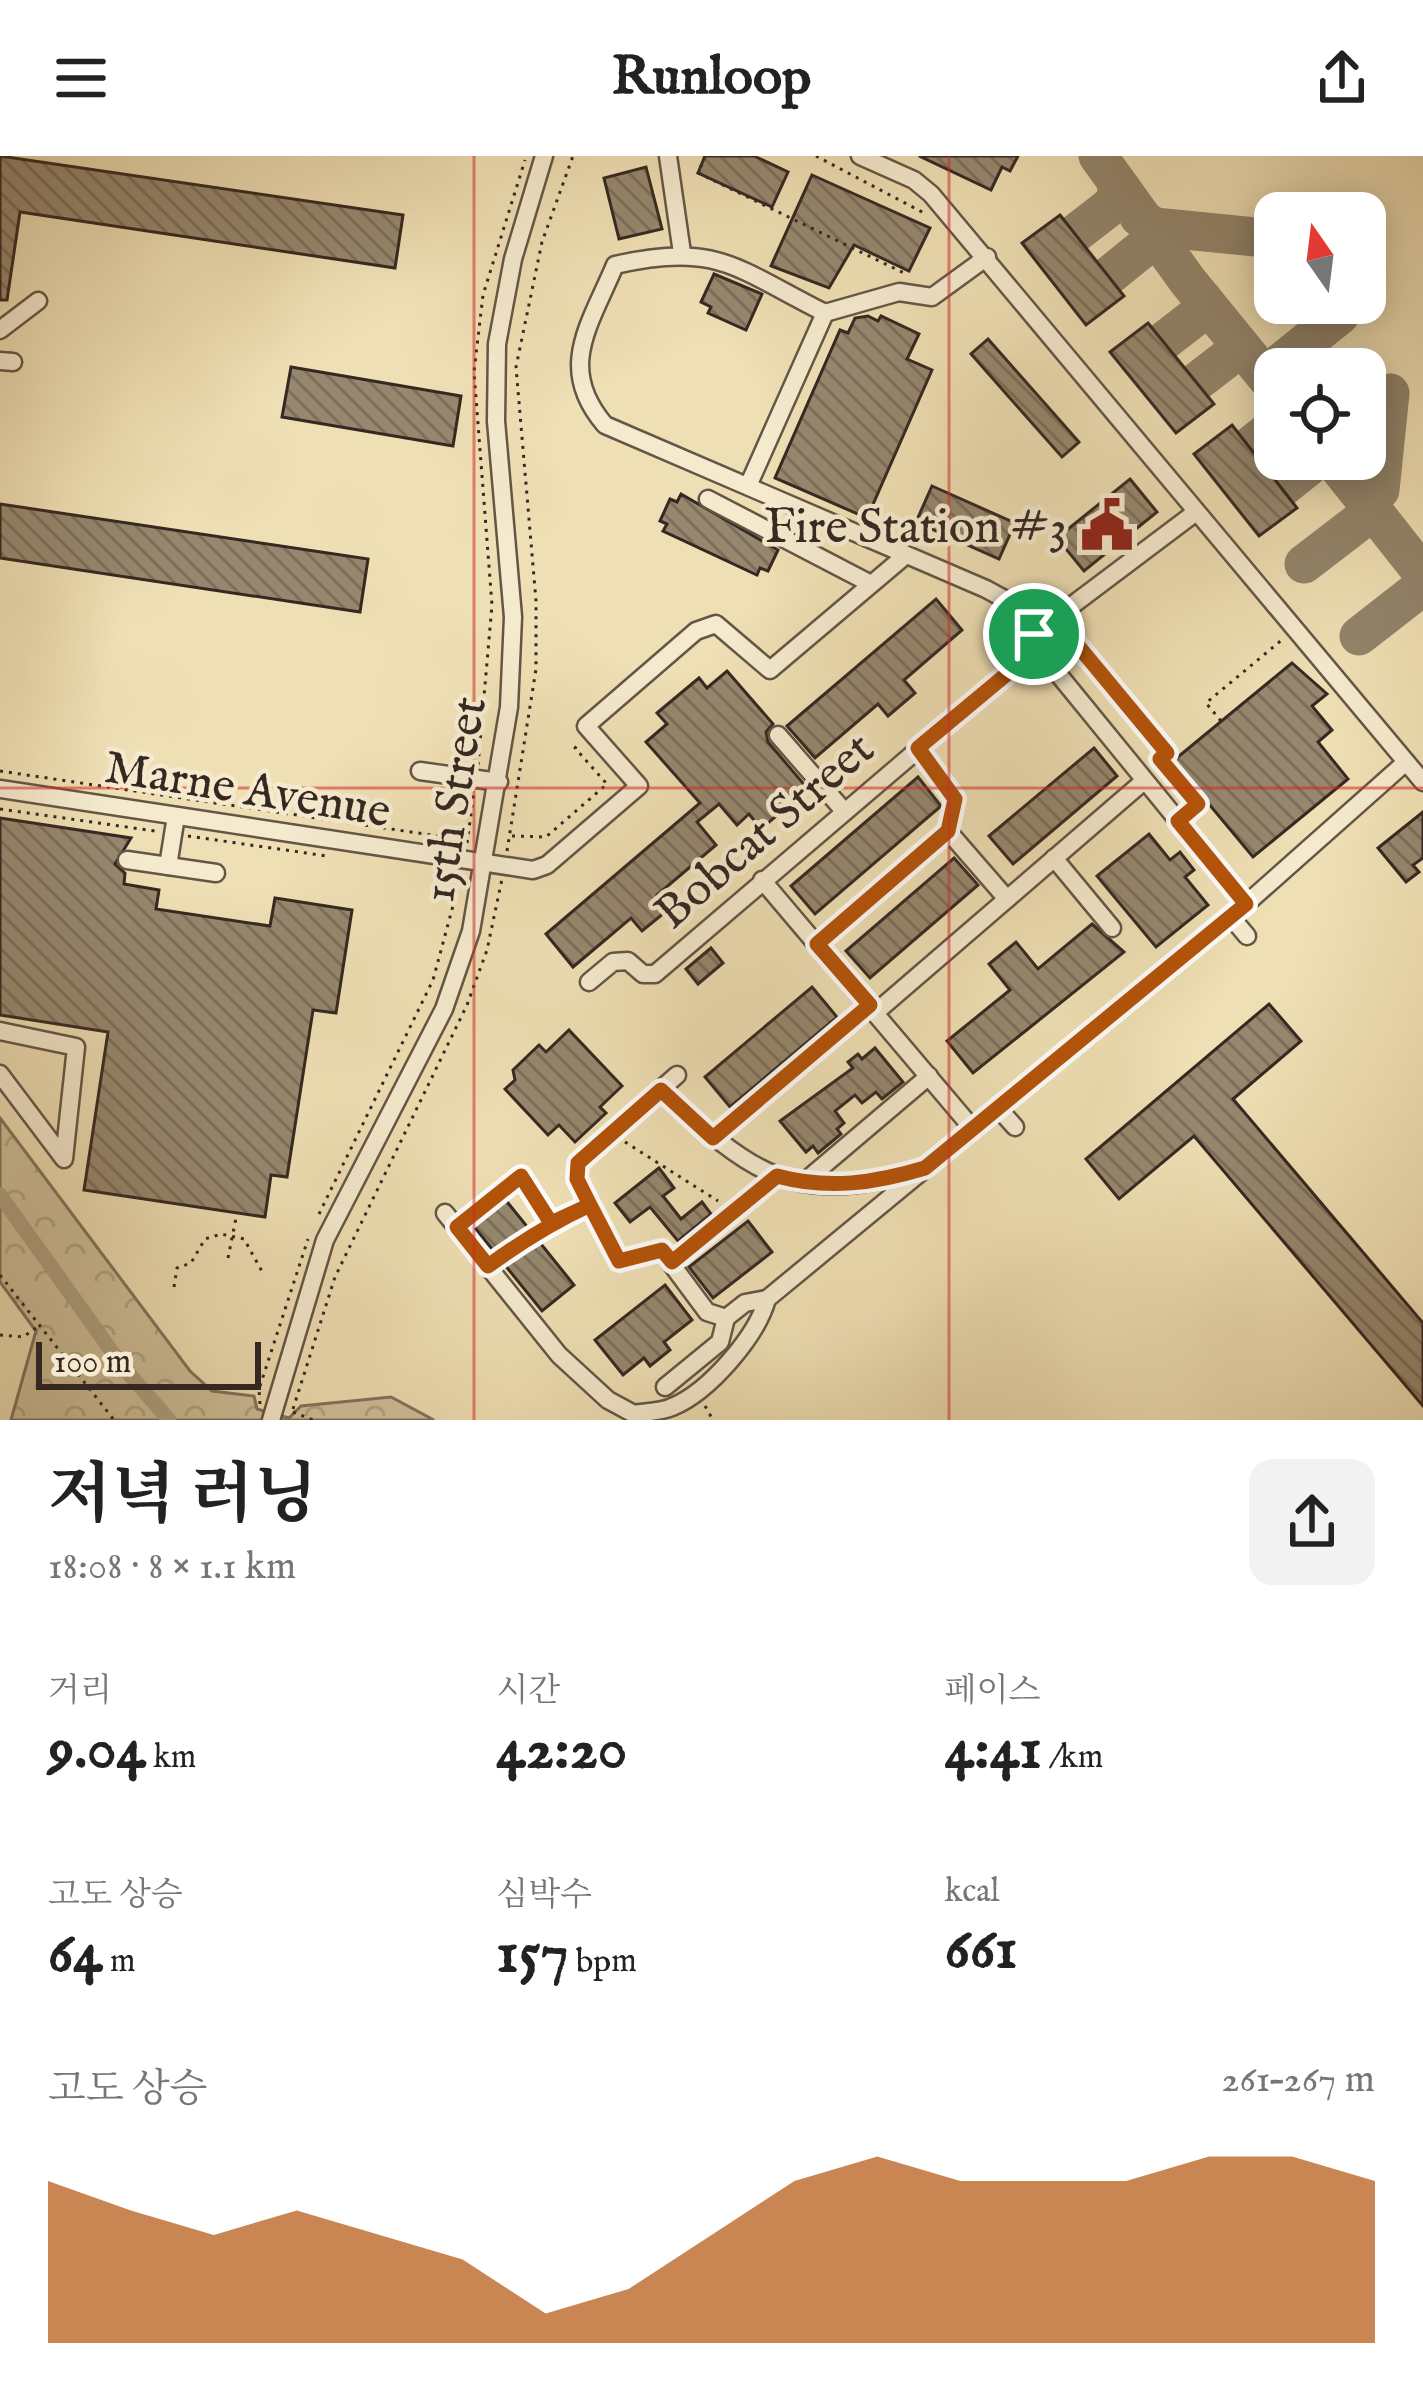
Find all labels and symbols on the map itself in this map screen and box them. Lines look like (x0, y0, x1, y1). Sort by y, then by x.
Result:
north arrow (1254, 192, 1386, 324)
public building icon: Fire Station #3 (1078, 496, 1136, 554)
place label: Fire Station #3 (764, 499, 1067, 559)
pin (983, 583, 1085, 685)
street label: 15th Street (410, 693, 502, 907)
street label: Bobcat Street (644, 721, 888, 944)
street label: Marne Avenue (100, 739, 394, 843)
scale bar (36, 1336, 261, 1389)

